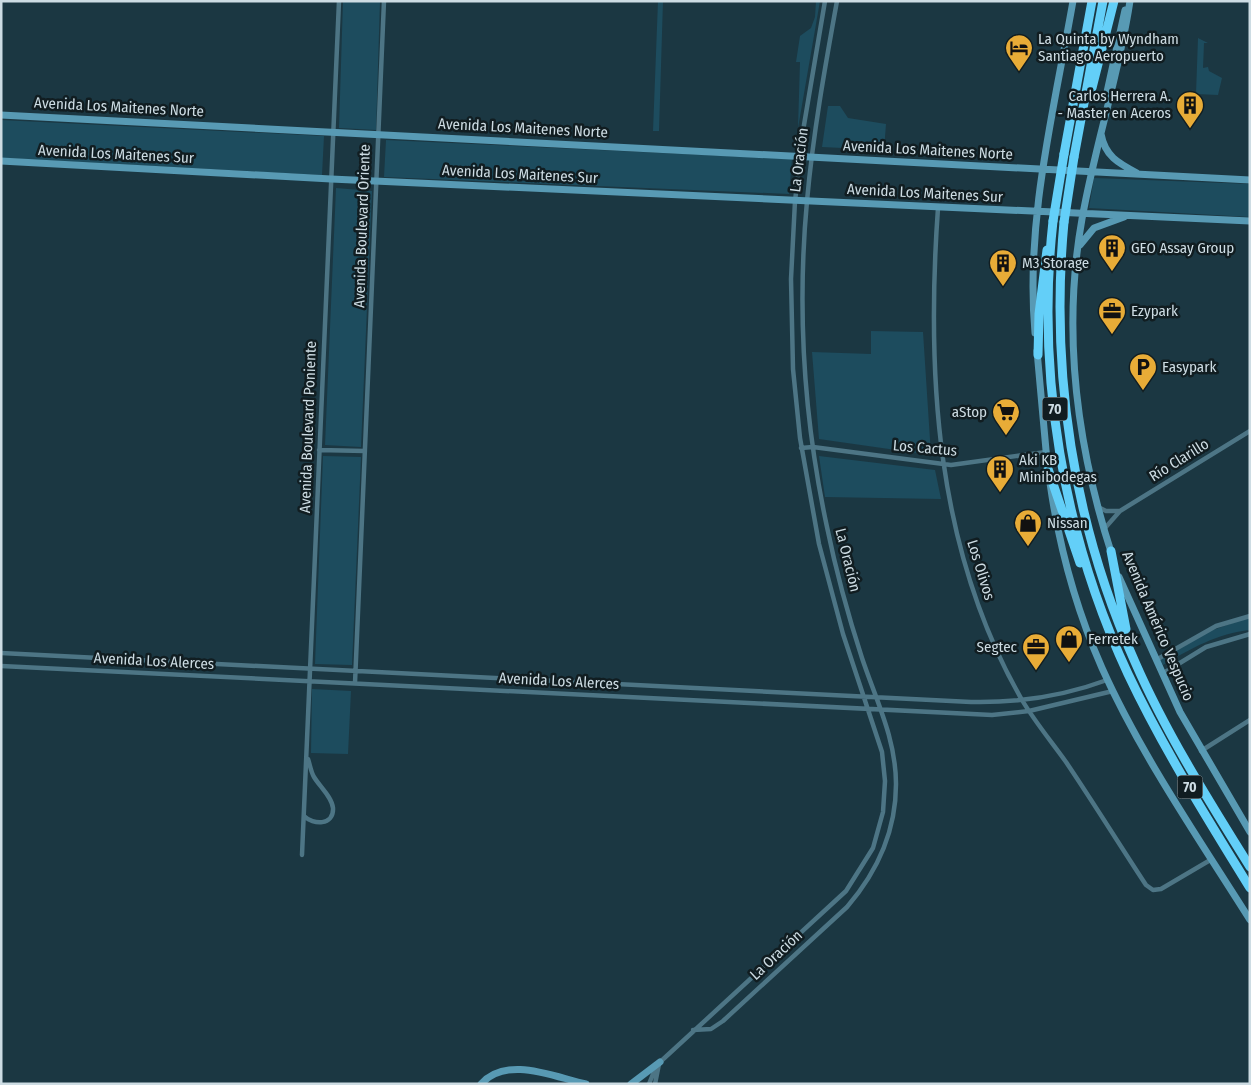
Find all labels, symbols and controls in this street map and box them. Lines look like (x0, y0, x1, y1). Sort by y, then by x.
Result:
place label: La Quinta by Wyndham Santiago Aeropuerto (1038, 30, 1179, 65)
hotel icon: La Quinta by Wyndham Santiago Aeropuerto (1004, 33, 1034, 72)
place label: Carlos Herrera A. - Master en Aceros (1057, 87, 1171, 122)
building icon: Carlos Herrera A. - Master en Aceros (1175, 90, 1205, 129)
street label: Avenida Los Maitenes Norte (34, 94, 204, 120)
street label: Avenida Los Maitenes Norte (438, 115, 608, 141)
street label: La Oración (786, 127, 812, 193)
street label: Avenida Los Maitenes Norte (843, 137, 1013, 163)
street label: Avenida Los Maitenes Sur (37, 141, 195, 167)
street label: Avenida Boulevard Oriente (350, 144, 374, 308)
street label: Avenida Los Maitenes Sur (441, 161, 599, 187)
street label: Avenida Los Maitenes Sur (846, 180, 1004, 206)
building icon: GEO Assay Group (1097, 233, 1127, 272)
place label: GEO Assay Group (1131, 239, 1234, 257)
building icon: M3 Storage (988, 248, 1018, 287)
place label: M3 Storage (1022, 254, 1089, 272)
office icon: Ezypark (1097, 296, 1127, 335)
place label: Ezypark (1131, 302, 1178, 320)
street label: Avenida Boulevard Poniente (296, 341, 320, 513)
parking icon: Easypark (1128, 352, 1158, 391)
place label: Easypark (1162, 358, 1216, 376)
supermarket icon: aStop (991, 397, 1021, 436)
road number: 70 (1042, 398, 1068, 420)
place label: aStop (952, 403, 987, 421)
street label: Río Clarillo (1146, 435, 1212, 485)
street label: Los Cactus (892, 436, 958, 460)
place label: Aki KB Minibodegas (1019, 451, 1097, 486)
building icon: Aki KB Minibodegas (985, 454, 1015, 493)
shop icon: Nissan (1013, 508, 1043, 547)
place label: Nissan (1047, 514, 1088, 532)
street label: La Oración (831, 526, 865, 594)
street label: Los Olivos (963, 538, 999, 602)
street label: Avenida Américo Vespucio (1118, 548, 1198, 704)
shop icon: Ferretek (1054, 624, 1084, 663)
place label: Ferretek (1088, 630, 1138, 648)
office icon: Segtec (1021, 632, 1051, 671)
place label: Segtec (977, 638, 1018, 656)
street label: Avenida Los Alerces (93, 649, 215, 673)
street label: Avenida Los Alerces (498, 669, 620, 693)
road number: 70 (1178, 776, 1202, 799)
street label: La Oración (746, 926, 806, 984)

